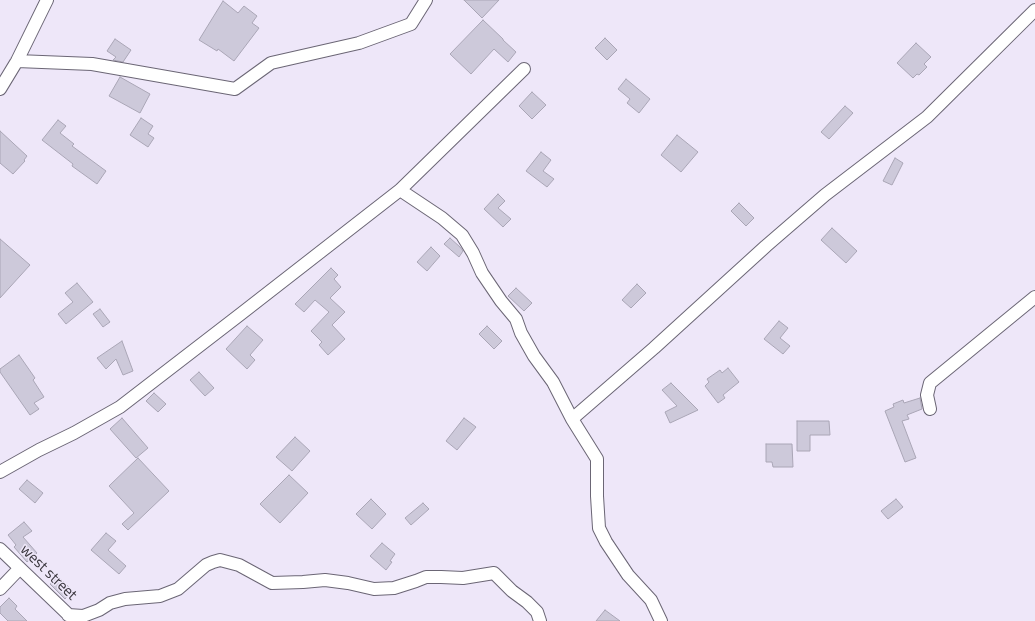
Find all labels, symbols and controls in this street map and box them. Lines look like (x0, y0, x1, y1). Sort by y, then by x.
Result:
street label: west street (16, 541, 80, 605)

